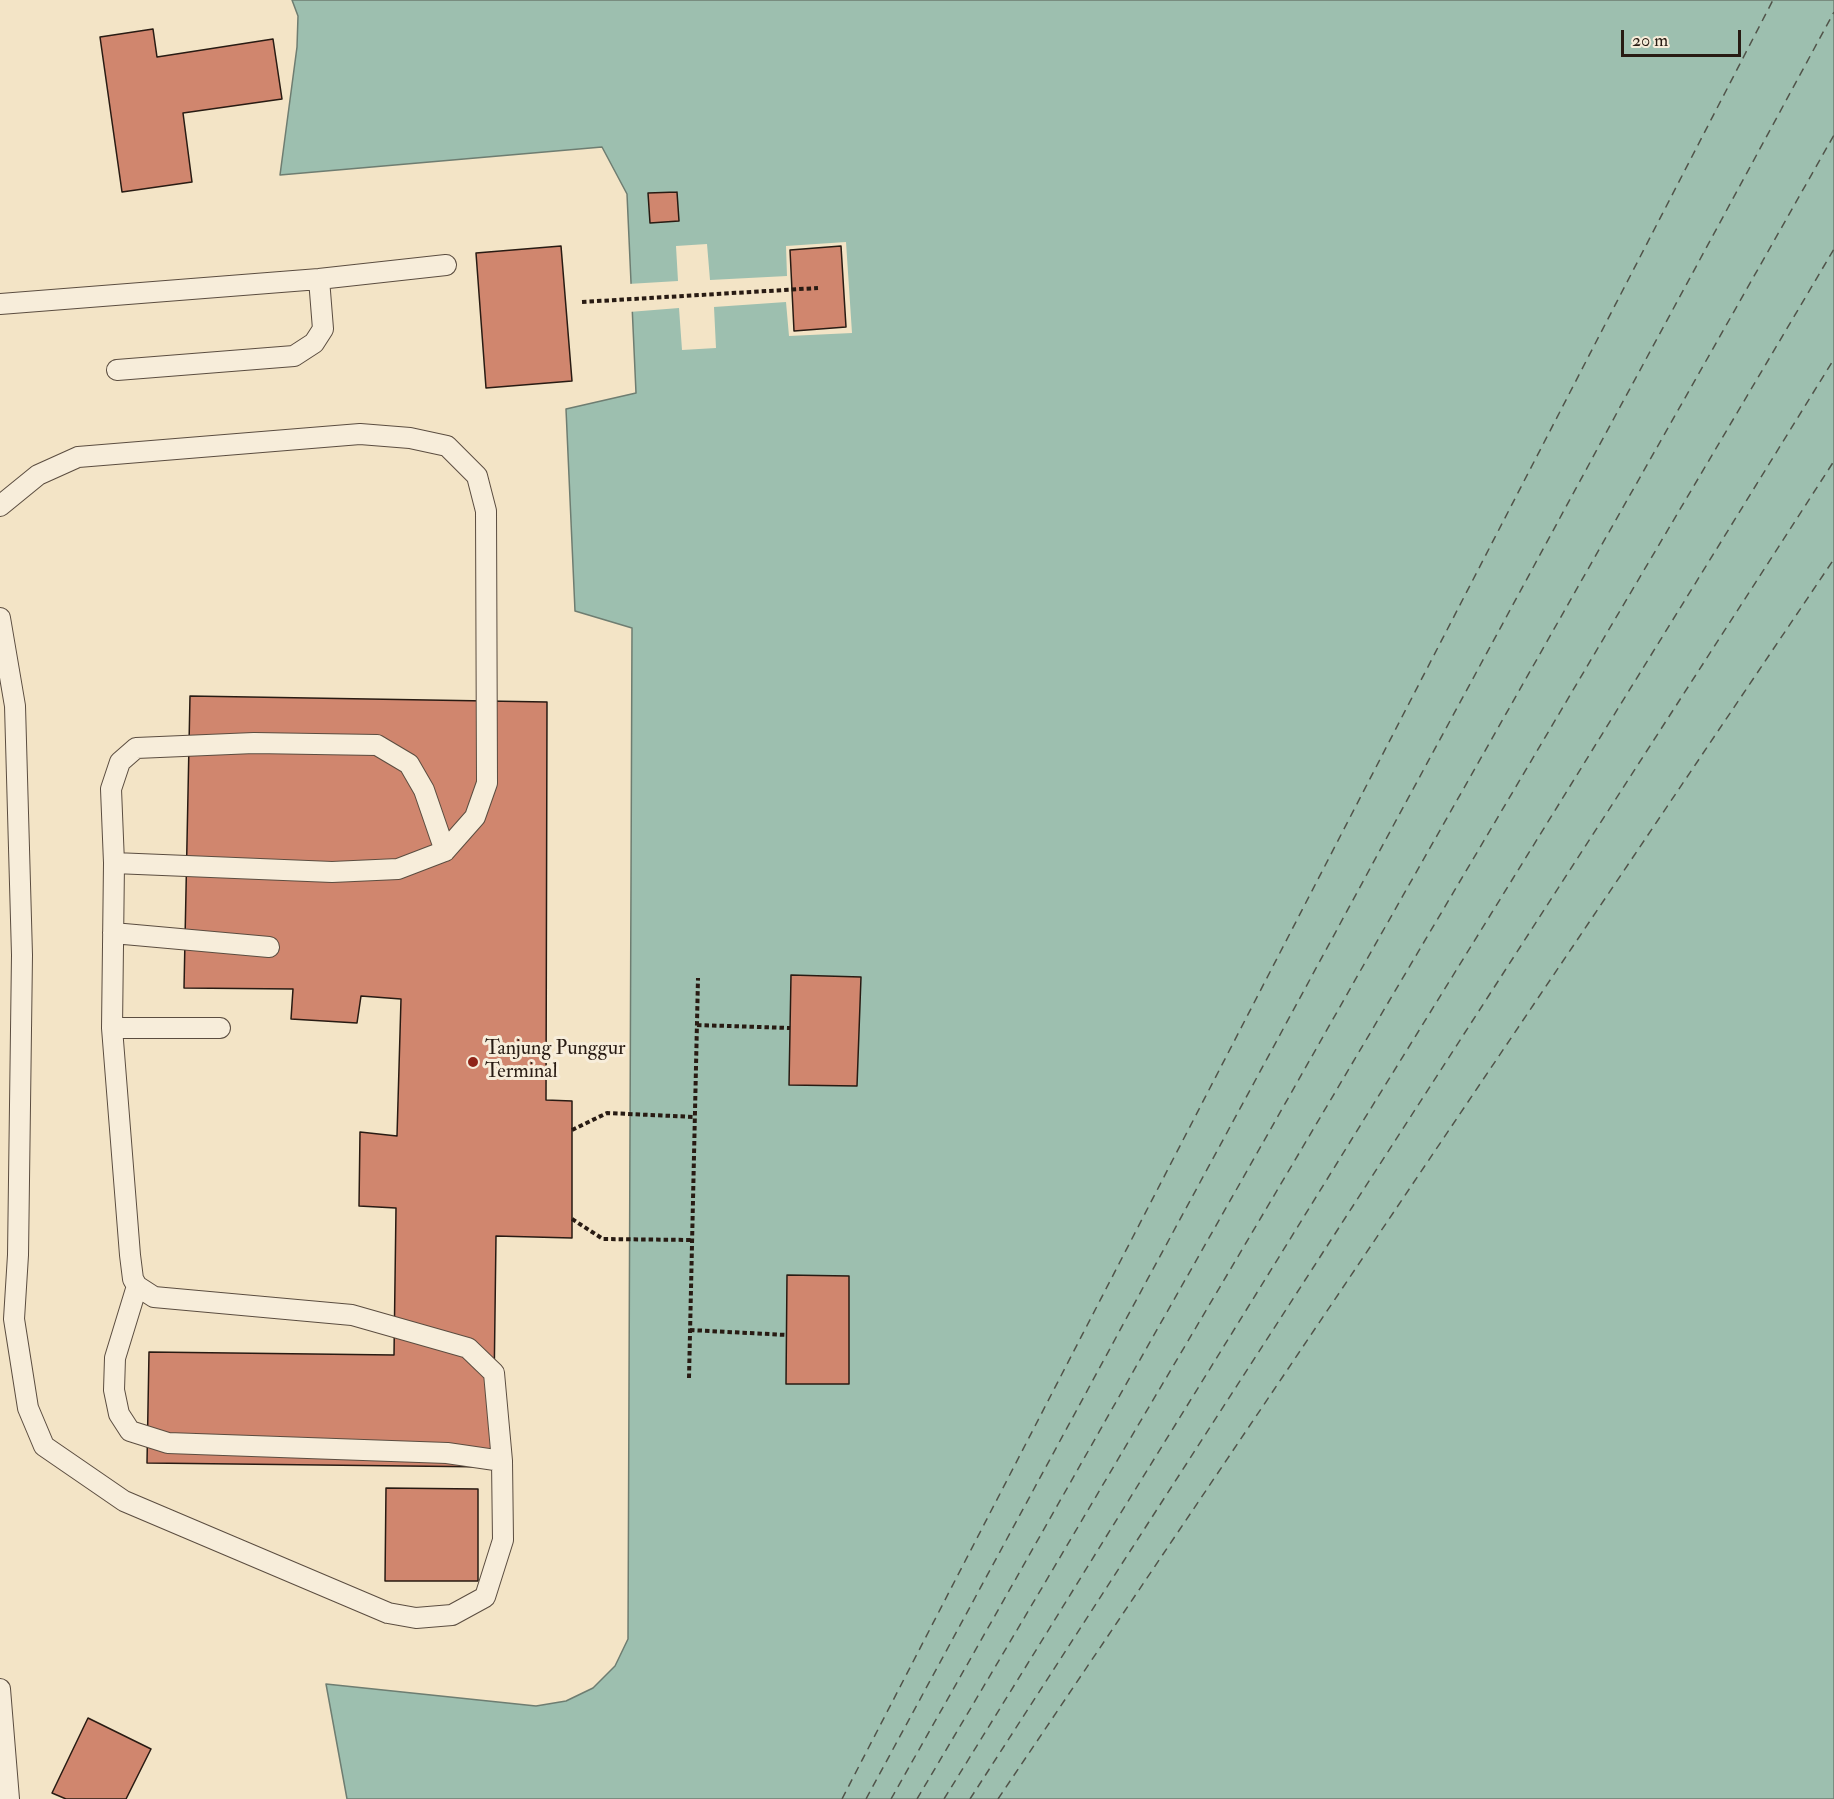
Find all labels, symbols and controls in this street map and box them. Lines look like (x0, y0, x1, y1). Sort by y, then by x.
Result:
scale bar (1624, 18, 1744, 56)
text: 20 m (1632, 29, 1668, 52)
place label: Tanjung Punggur Terminal (485, 1038, 625, 1085)
marker: Tanjung Punggur Terminal (466, 1055, 480, 1069)

